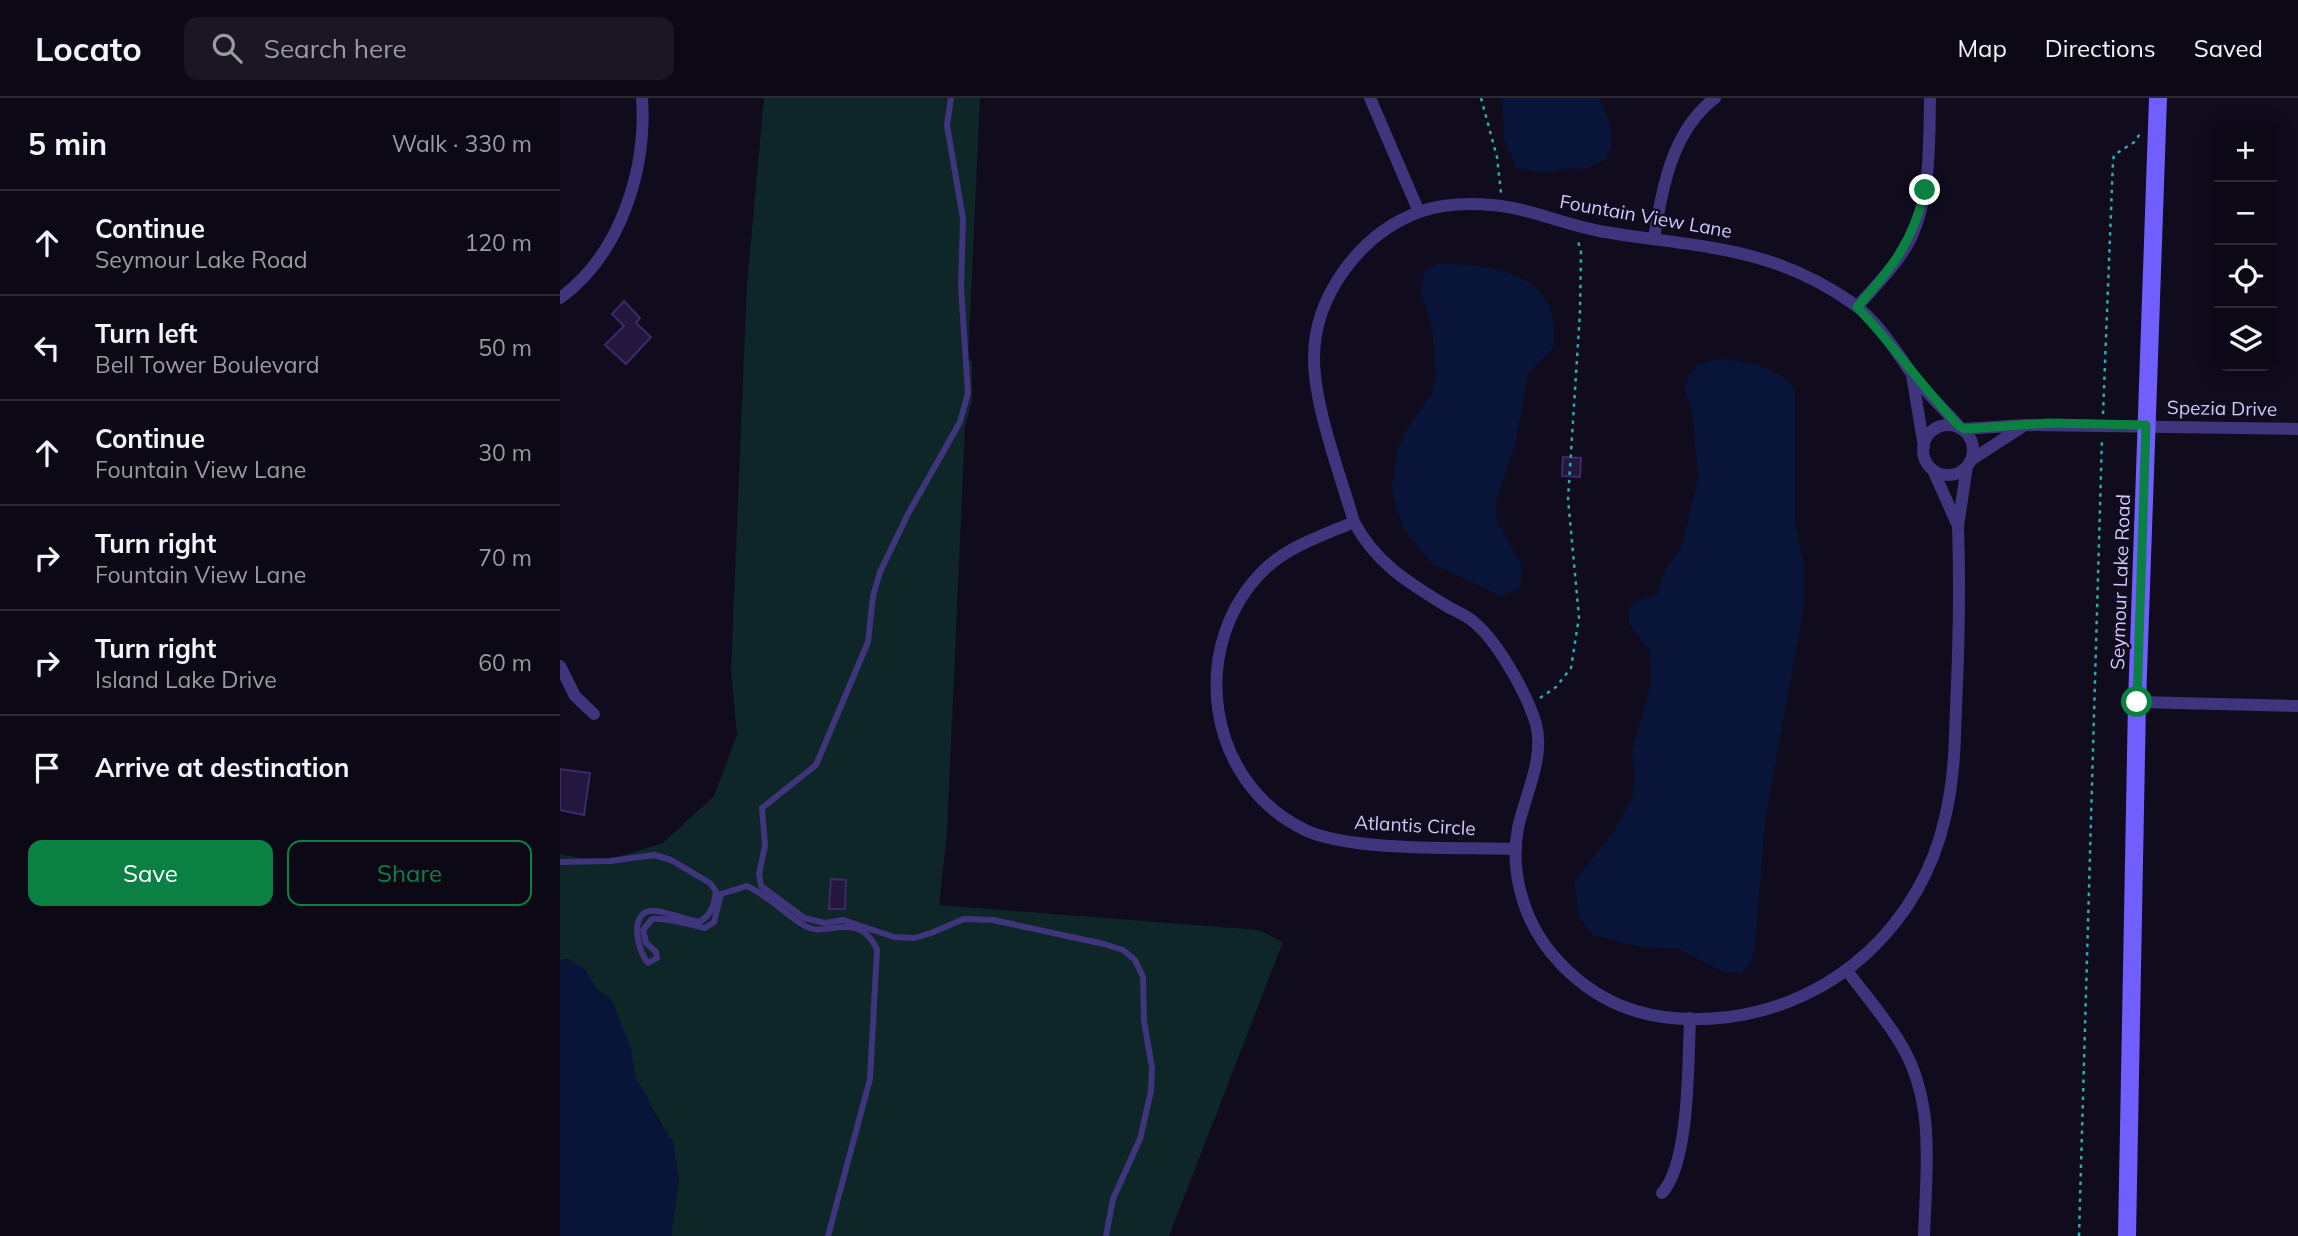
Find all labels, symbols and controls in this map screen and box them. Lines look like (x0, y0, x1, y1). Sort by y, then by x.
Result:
search box (184, 17, 674, 80)
text: Locato (35, 28, 142, 69)
icon: search (208, 29, 246, 67)
text: Search here (264, 32, 407, 65)
text: Map (1957, 33, 2007, 63)
text: Directions (2045, 33, 2156, 63)
text: Saved (2194, 33, 2263, 63)
map controls (2214, 119, 2277, 371)
button: + (2214, 119, 2277, 182)
text: 5 min (28, 125, 107, 163)
text: Walk · 330 m (392, 129, 532, 158)
route end (1909, 174, 1940, 205)
button: − (2214, 182, 2277, 245)
street label: Fountain View Lane (1558, 189, 1734, 243)
text: Continue (95, 212, 205, 245)
icon: ahead (28, 224, 66, 262)
text: 120 m (464, 228, 532, 257)
text: Seymour Lake Road (95, 245, 308, 274)
button: locate (2214, 245, 2277, 308)
button: layers (2214, 308, 2277, 371)
text: Turn left (95, 317, 197, 350)
icon: left (28, 329, 66, 367)
text: 50 m (478, 333, 532, 362)
text: Bell Tower Boulevard (95, 350, 320, 379)
street label: Spezia Drive (2167, 395, 2277, 421)
text: Continue (95, 422, 205, 455)
icon: ahead (28, 434, 66, 472)
text: 30 m (478, 438, 532, 467)
text: Fountain View Lane (95, 455, 306, 484)
street label: Seymour Lake Road (2105, 494, 2135, 670)
text: Turn right (95, 527, 216, 560)
icon: right (28, 539, 66, 577)
text: 70 m (478, 543, 532, 572)
text: Fountain View Lane (95, 560, 306, 589)
text: Turn right (95, 632, 216, 665)
icon: right (28, 644, 66, 682)
text: 60 m (478, 648, 532, 677)
text: Island Lake Drive (95, 665, 277, 694)
route start (2121, 686, 2152, 717)
icon: arrive (28, 749, 66, 787)
text: Arrive at destination (95, 751, 350, 784)
street label: Atlantis Circle (1354, 810, 1476, 840)
button: Save (28, 840, 273, 906)
button: Share (287, 840, 532, 906)

